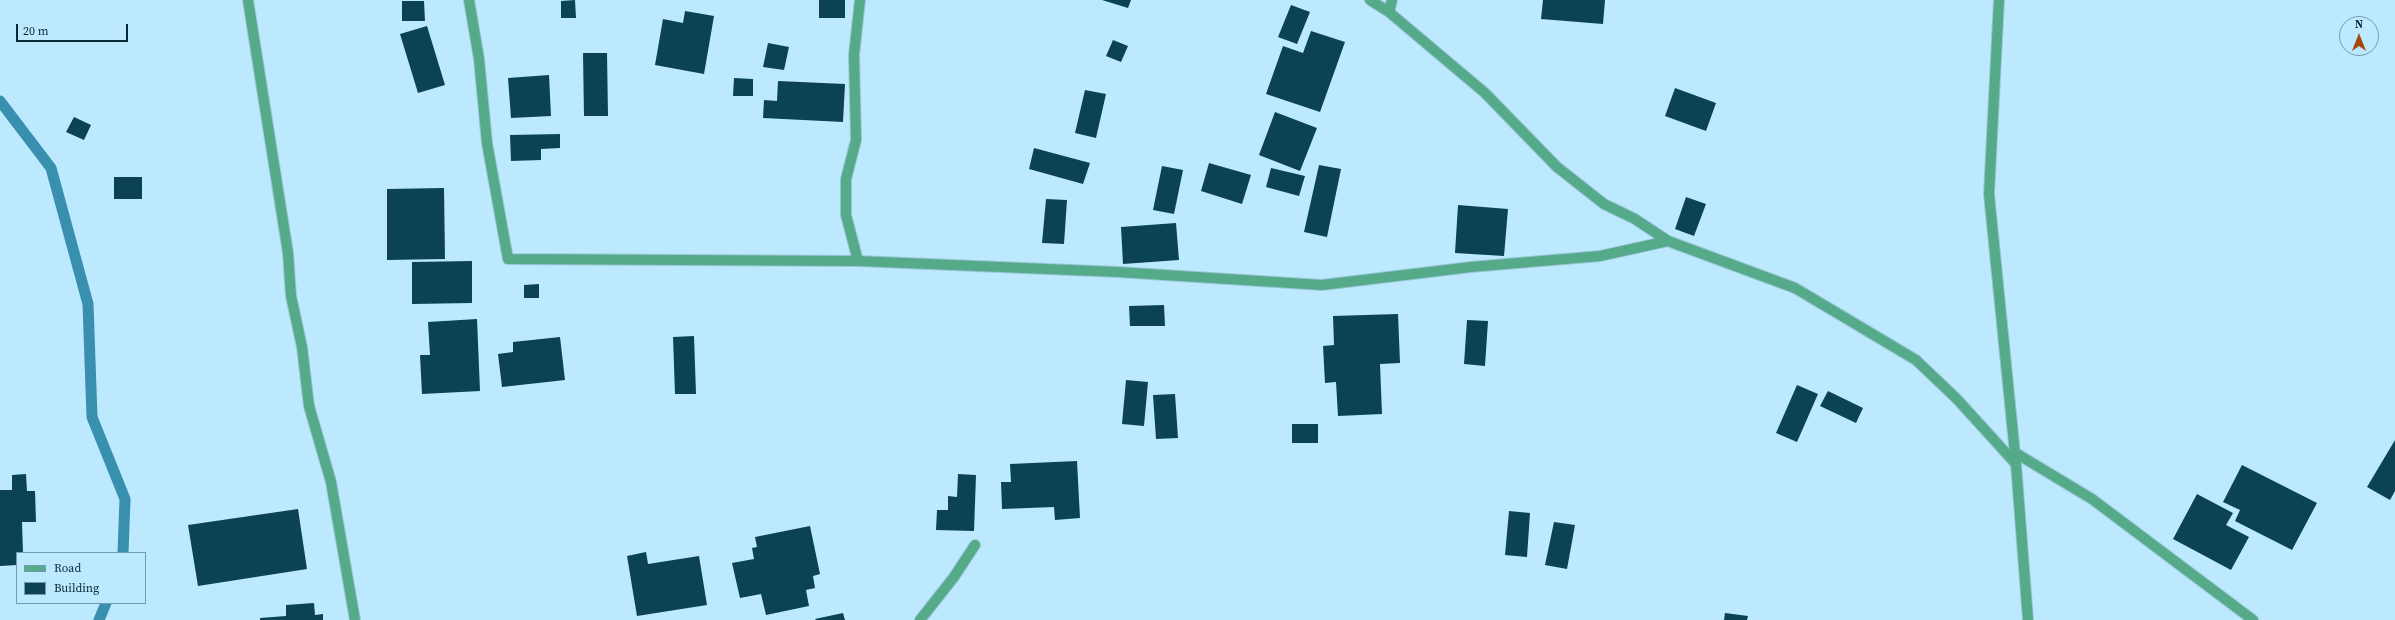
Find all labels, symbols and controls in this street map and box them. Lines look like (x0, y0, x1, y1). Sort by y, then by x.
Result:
scale bar (18, 16, 130, 42)
north arrow (2339, 16, 2379, 56)
text: N (2355, 17, 2363, 32)
text: 20 m (23, 23, 49, 39)
legend (16, 552, 146, 604)
text: Road (54, 560, 81, 576)
text: Building (54, 580, 99, 596)

